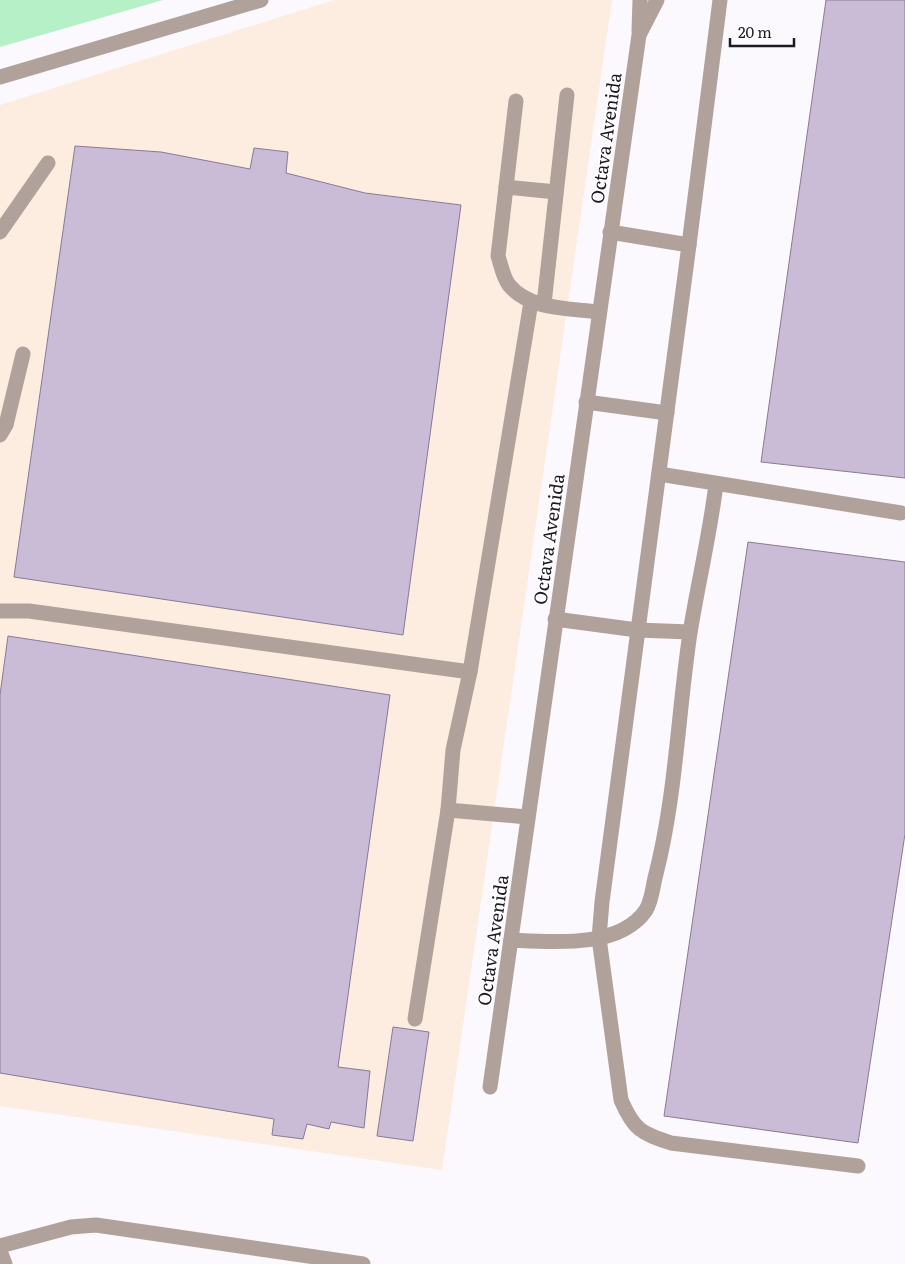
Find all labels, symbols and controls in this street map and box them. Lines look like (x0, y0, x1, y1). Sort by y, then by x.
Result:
scale bar (730, 15, 794, 47)
text: 20 m (738, 20, 772, 43)
street label: Octava Avenida (582, 70, 628, 205)
street label: Octava Avenida (525, 471, 571, 606)
street label: Octava Avenida (469, 872, 515, 1007)

